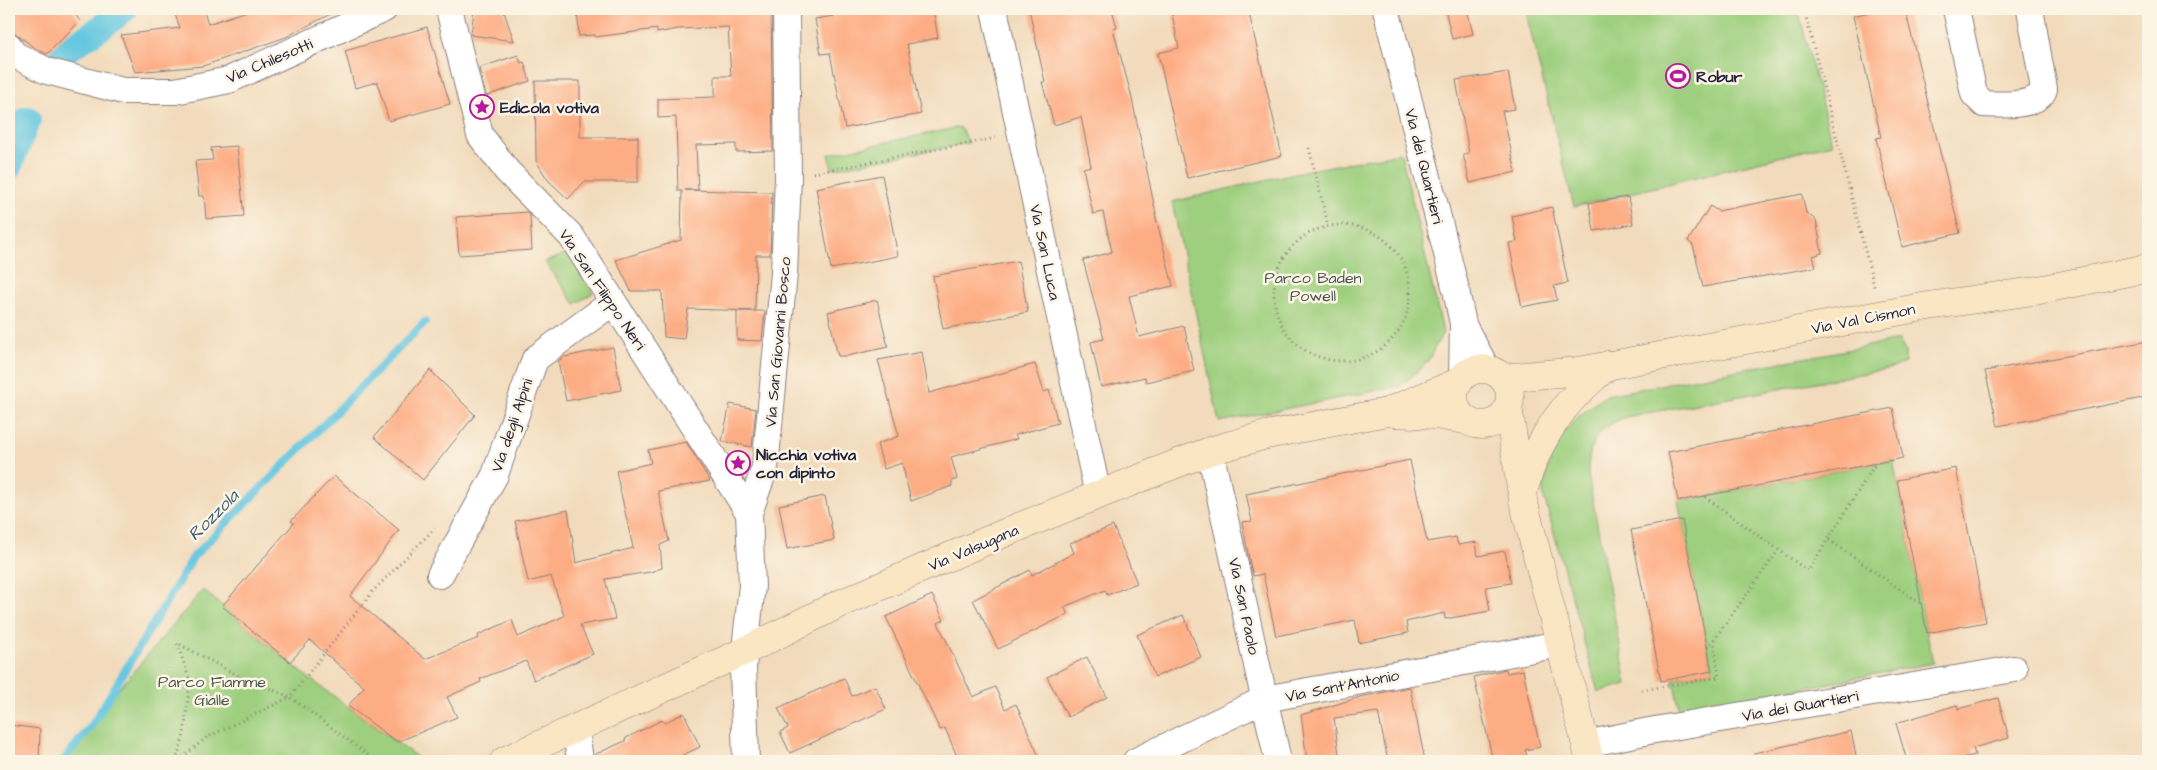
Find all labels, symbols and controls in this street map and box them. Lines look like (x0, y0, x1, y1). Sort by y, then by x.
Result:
street label: Via Chilesotti (223, 33, 317, 89)
sports icon: Robur (1665, 63, 1691, 89)
place label: Robur (1696, 66, 1743, 88)
place icon: Edicola votiva (469, 94, 495, 120)
place label: Edicola votiva (500, 97, 600, 119)
street label: Via dei Quartieri (1399, 106, 1449, 227)
street label: Via San Luca (1024, 202, 1066, 302)
street label: Via San Filippo Neri (554, 225, 651, 355)
street label: Via San Giovanni Bosco (760, 256, 796, 428)
park label: Parco Baden Powell (1264, 267, 1362, 307)
street label: Via Val Cismon (1809, 298, 1917, 340)
street label: Via degli Alpini (486, 375, 539, 476)
place label: Nicchia votiva con dipinto (756, 444, 857, 484)
place icon: Nicchia votiva con dipinto (725, 450, 751, 476)
water label: Rozzola (182, 484, 245, 546)
street label: Via Valsugana (925, 519, 1022, 578)
street label: Via San Paolo (1223, 556, 1265, 657)
street label: Via Sant'Antonio (1283, 664, 1401, 708)
park label: Parco Fiamme Gialle (158, 671, 266, 711)
street label: Via dei Quartieri (1740, 685, 1861, 727)

